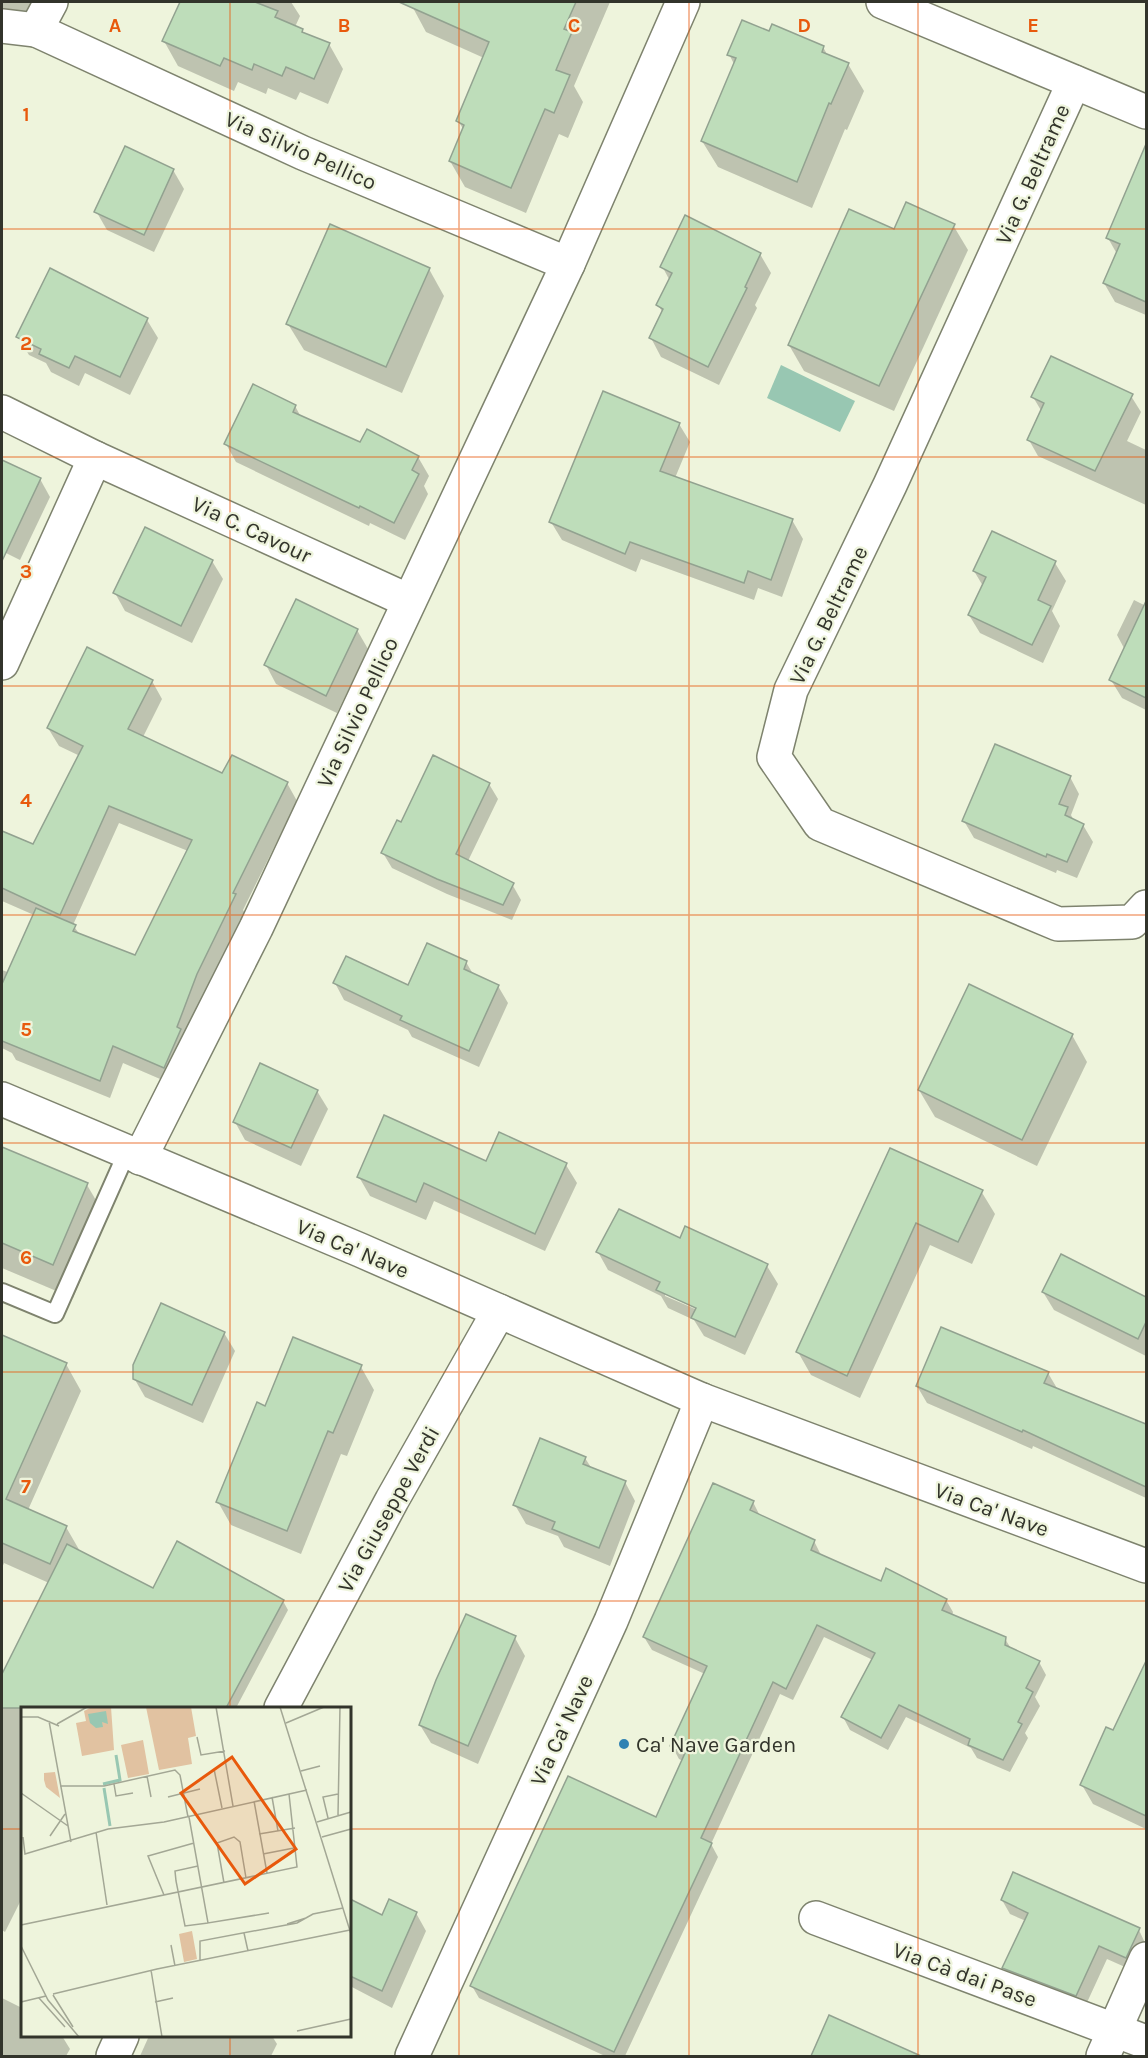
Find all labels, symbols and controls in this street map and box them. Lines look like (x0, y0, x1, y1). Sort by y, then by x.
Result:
text: A (109, 14, 122, 37)
text: B (338, 14, 350, 37)
text: C (568, 14, 580, 37)
text: D (797, 14, 811, 37)
text: E (1027, 14, 1039, 37)
street label: Via G. Beltrame (990, 100, 1075, 249)
text: 1 (22, 103, 30, 126)
street label: Via Silvio Pellico (221, 106, 380, 196)
text: 2 (20, 332, 32, 355)
street label: Via C. Cavour (188, 491, 316, 569)
street label: Via G. Beltrame (784, 542, 874, 689)
text: 3 (20, 560, 32, 583)
street label: Via Silvio Pellico (312, 633, 404, 792)
text: 4 (20, 789, 32, 812)
text: 5 (20, 1018, 32, 1041)
street label: Via Ca' Nave (292, 1214, 413, 1284)
text: 6 (20, 1246, 32, 1269)
street label: Via Giuseppe Verdi (332, 1422, 445, 1597)
text: 7 (21, 1475, 31, 1498)
street label: Via Ca' Nave (931, 1477, 1052, 1543)
street label: Via Ca' Nave (525, 1671, 599, 1790)
inset map (21, 1707, 351, 2037)
place label: Ca' Nave Garden (636, 1732, 796, 1758)
marker: Ca' Nave Garden (617, 1737, 631, 1751)
street label: Via Cà dai Pase (889, 1937, 1040, 2013)

